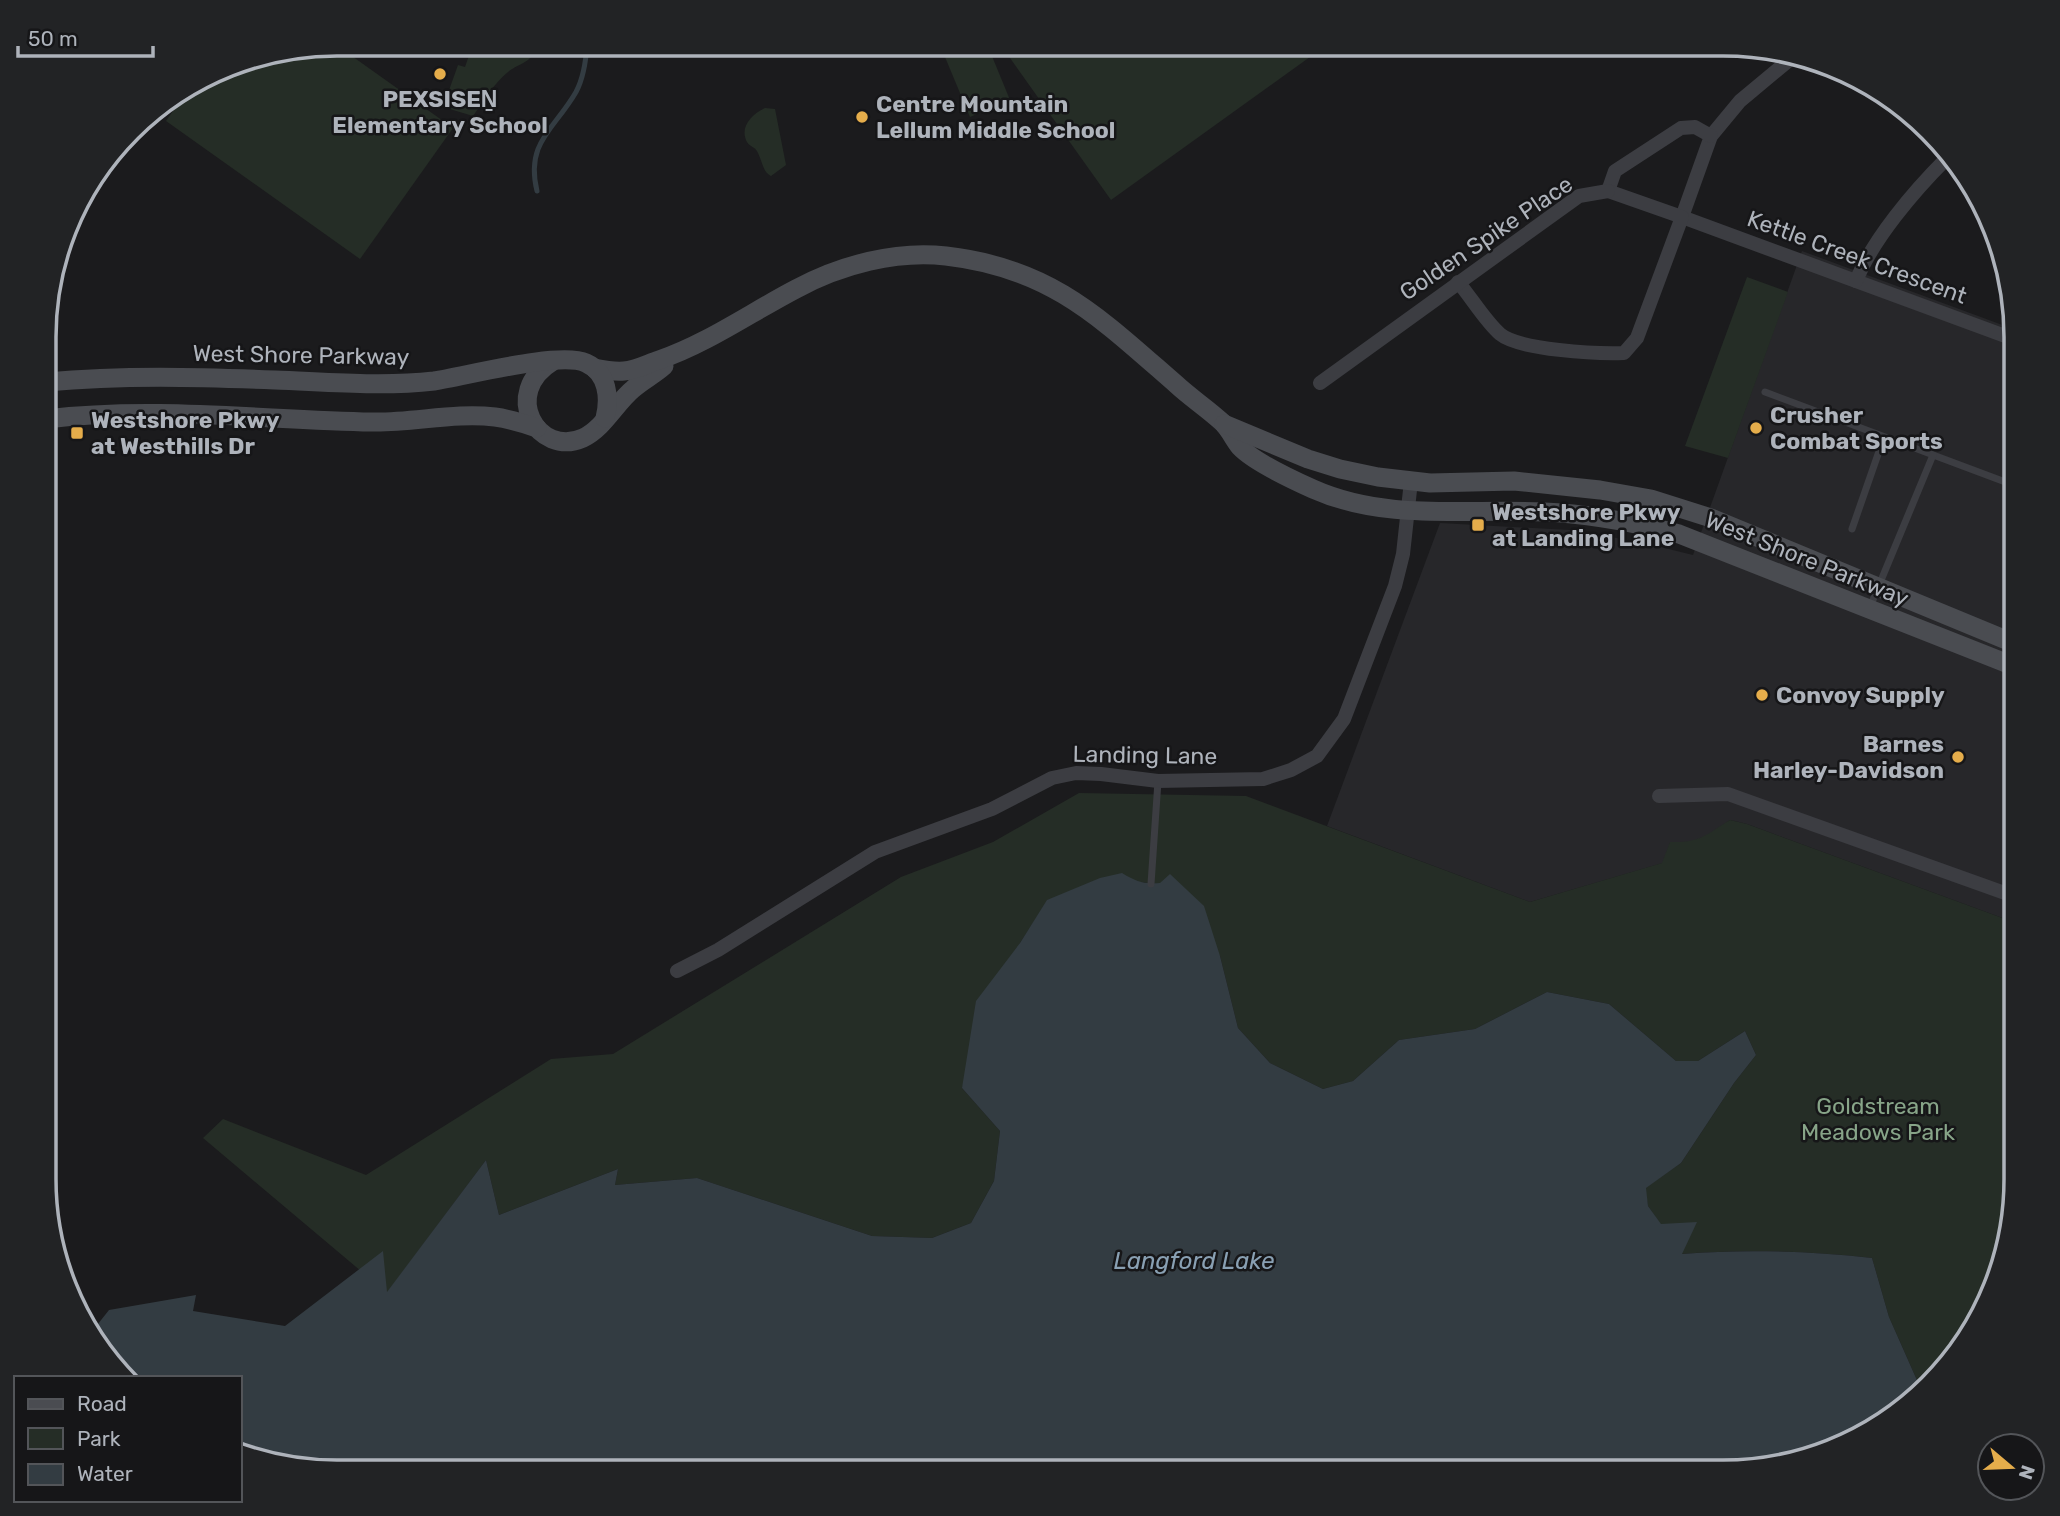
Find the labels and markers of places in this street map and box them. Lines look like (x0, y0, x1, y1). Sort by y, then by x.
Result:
marker: PEXSISEṈ Elementary School (432, 66, 448, 82)
place label: PEXSISEṈ Elementary School (332, 85, 548, 139)
place label: Centre Mountain Lellum Middle School (876, 90, 1115, 144)
marker: Centre Mountain Lellum Middle School (854, 109, 870, 125)
place label: Crusher Combat Sports (1770, 401, 1943, 455)
place label: Westshore Pkwy at Westhills Dr (91, 406, 280, 460)
marker: Crusher Combat Sports (1748, 420, 1764, 436)
marker: Westshore Pkwy at Westhills Dr (69, 425, 85, 441)
place label: Westshore Pkwy at Landing Lane (1492, 498, 1681, 552)
marker: Westshore Pkwy at Landing Lane (1470, 517, 1486, 533)
place label: Convoy Supply (1776, 681, 1945, 709)
marker: Convoy Supply (1754, 687, 1770, 703)
place label: Barnes Harley-Davidson (1753, 730, 1944, 784)
marker: Barnes Harley-Davidson (1950, 749, 1966, 765)

